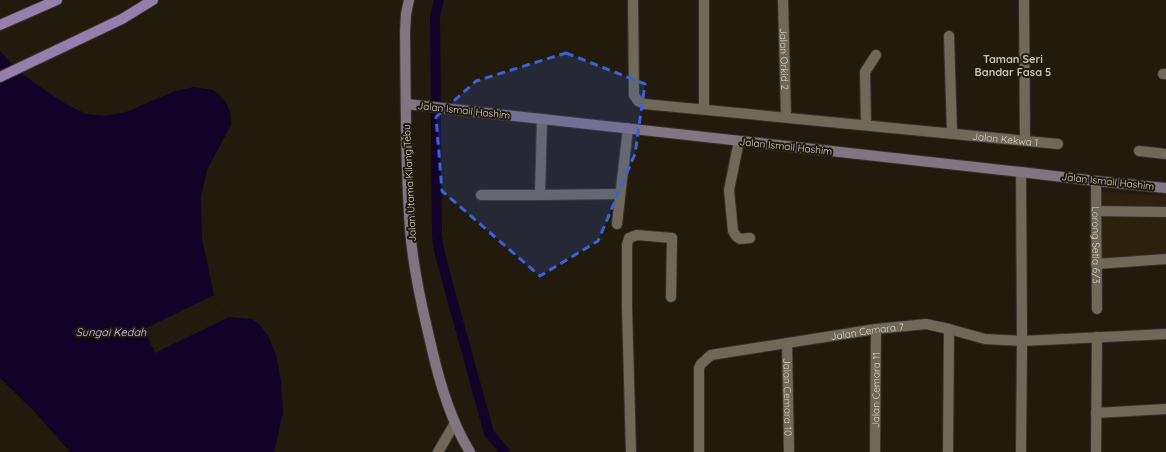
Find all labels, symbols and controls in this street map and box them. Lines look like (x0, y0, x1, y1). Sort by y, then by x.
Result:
street label: Jalan Orkid 2 (777, 28, 791, 91)
district label: Taman Seri Bandar Fasa 5 (975, 52, 1051, 79)
street label: Jalan Ismail Hashim (417, 99, 511, 122)
street label: Jalan Utama Kilang Tebu (400, 124, 419, 242)
street label: Jalan Kekwa 1 (972, 130, 1039, 149)
street label: Jalan Ismail Hashim (739, 135, 833, 158)
street label: Jalan Ismail Hashim (1061, 170, 1155, 193)
street label: Lorong Setia 6/3 (1089, 206, 1103, 284)
street label: Jalan Cemara 7 (830, 320, 904, 343)
water label: Sungai Kedah (76, 325, 147, 339)
street label: Jalan Cemara 11 (869, 352, 883, 428)
street label: Jalan Cemara 10 (780, 358, 795, 436)

